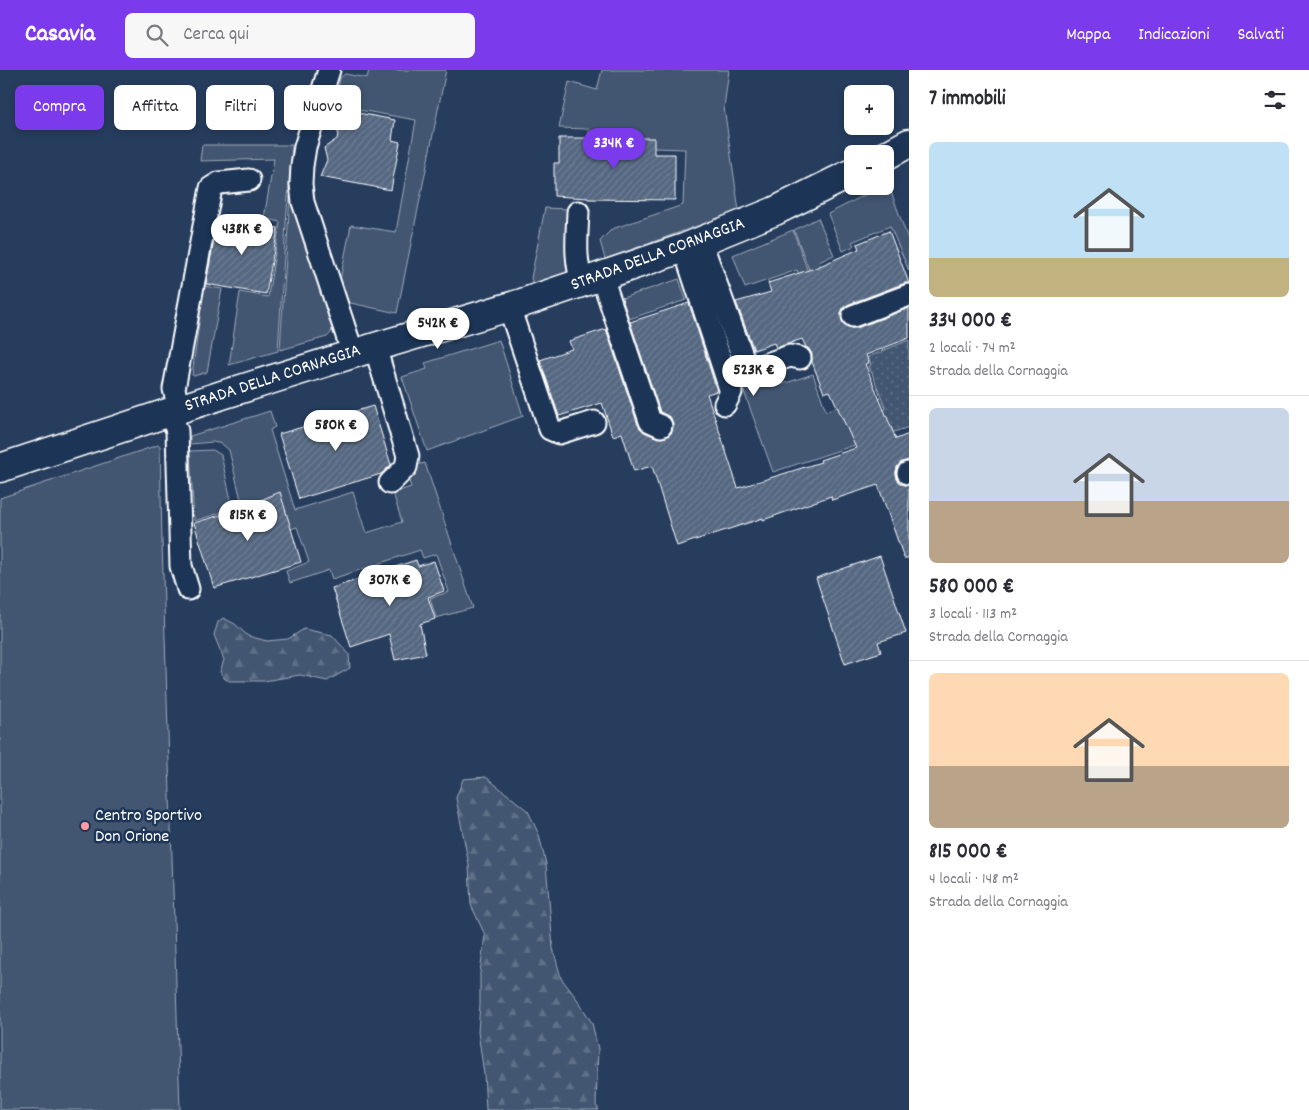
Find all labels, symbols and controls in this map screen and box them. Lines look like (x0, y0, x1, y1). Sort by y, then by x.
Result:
search box (125, 13, 475, 58)
text: Casavia (25, 18, 95, 52)
icon: search (143, 21, 171, 49)
text: Cerca qui (183, 22, 249, 49)
text: Mappa (1066, 23, 1110, 48)
text: Indicazioni (1138, 23, 1209, 48)
text: Salvati (1237, 23, 1284, 48)
chip: Compra (15, 85, 104, 130)
chip: Affitta (114, 85, 196, 130)
chip: Filtri (206, 85, 274, 130)
chip: Nuovo (284, 85, 361, 130)
map controls (844, 85, 894, 195)
button: + (844, 85, 894, 135)
text: 7 immobili (929, 85, 1006, 115)
icon: filters (1261, 86, 1289, 114)
pin: 334K € (573, 128, 655, 170)
text: 334K € (594, 132, 634, 155)
button: − (844, 145, 894, 195)
icon: home (1064, 175, 1154, 265)
street label: STRADA DELLA CORNAGGIA (568, 212, 749, 298)
pin: 438K € (201, 214, 283, 256)
text: 438K € (222, 218, 262, 241)
text: 334 000 € (929, 307, 1012, 337)
pin: 542K € (397, 308, 479, 350)
text: 542K € (417, 312, 459, 335)
text: 2 locali · 74 m² (929, 337, 1016, 360)
street label: STRADA DELLA CORNAGGIA (182, 339, 364, 419)
pin: 523K € (713, 354, 795, 397)
text: 523K € (733, 359, 775, 382)
text: Strada della Cornaggia (929, 360, 1068, 383)
pin: 580K € (295, 410, 377, 452)
text: 580K € (315, 414, 357, 437)
icon: home (1064, 440, 1154, 530)
pin: 815K € (207, 500, 289, 542)
text: 815K € (229, 504, 267, 527)
pin: 307K € (349, 564, 431, 607)
text: 307K € (369, 569, 411, 592)
text: 580 000 € (929, 573, 1014, 603)
text: 3 locali · 113 m² (929, 603, 1017, 626)
text: Strada della Cornaggia (929, 626, 1068, 649)
icon: home (1064, 705, 1154, 795)
place label: Centro Sportivo Don Orione (95, 804, 202, 850)
marker: Centro Sportivo Don Orione (79, 820, 91, 832)
text: 815 000 € (929, 838, 1007, 868)
text: 4 locali · 148 m² (929, 868, 1019, 891)
text: Strada della Cornaggia (929, 891, 1068, 914)

